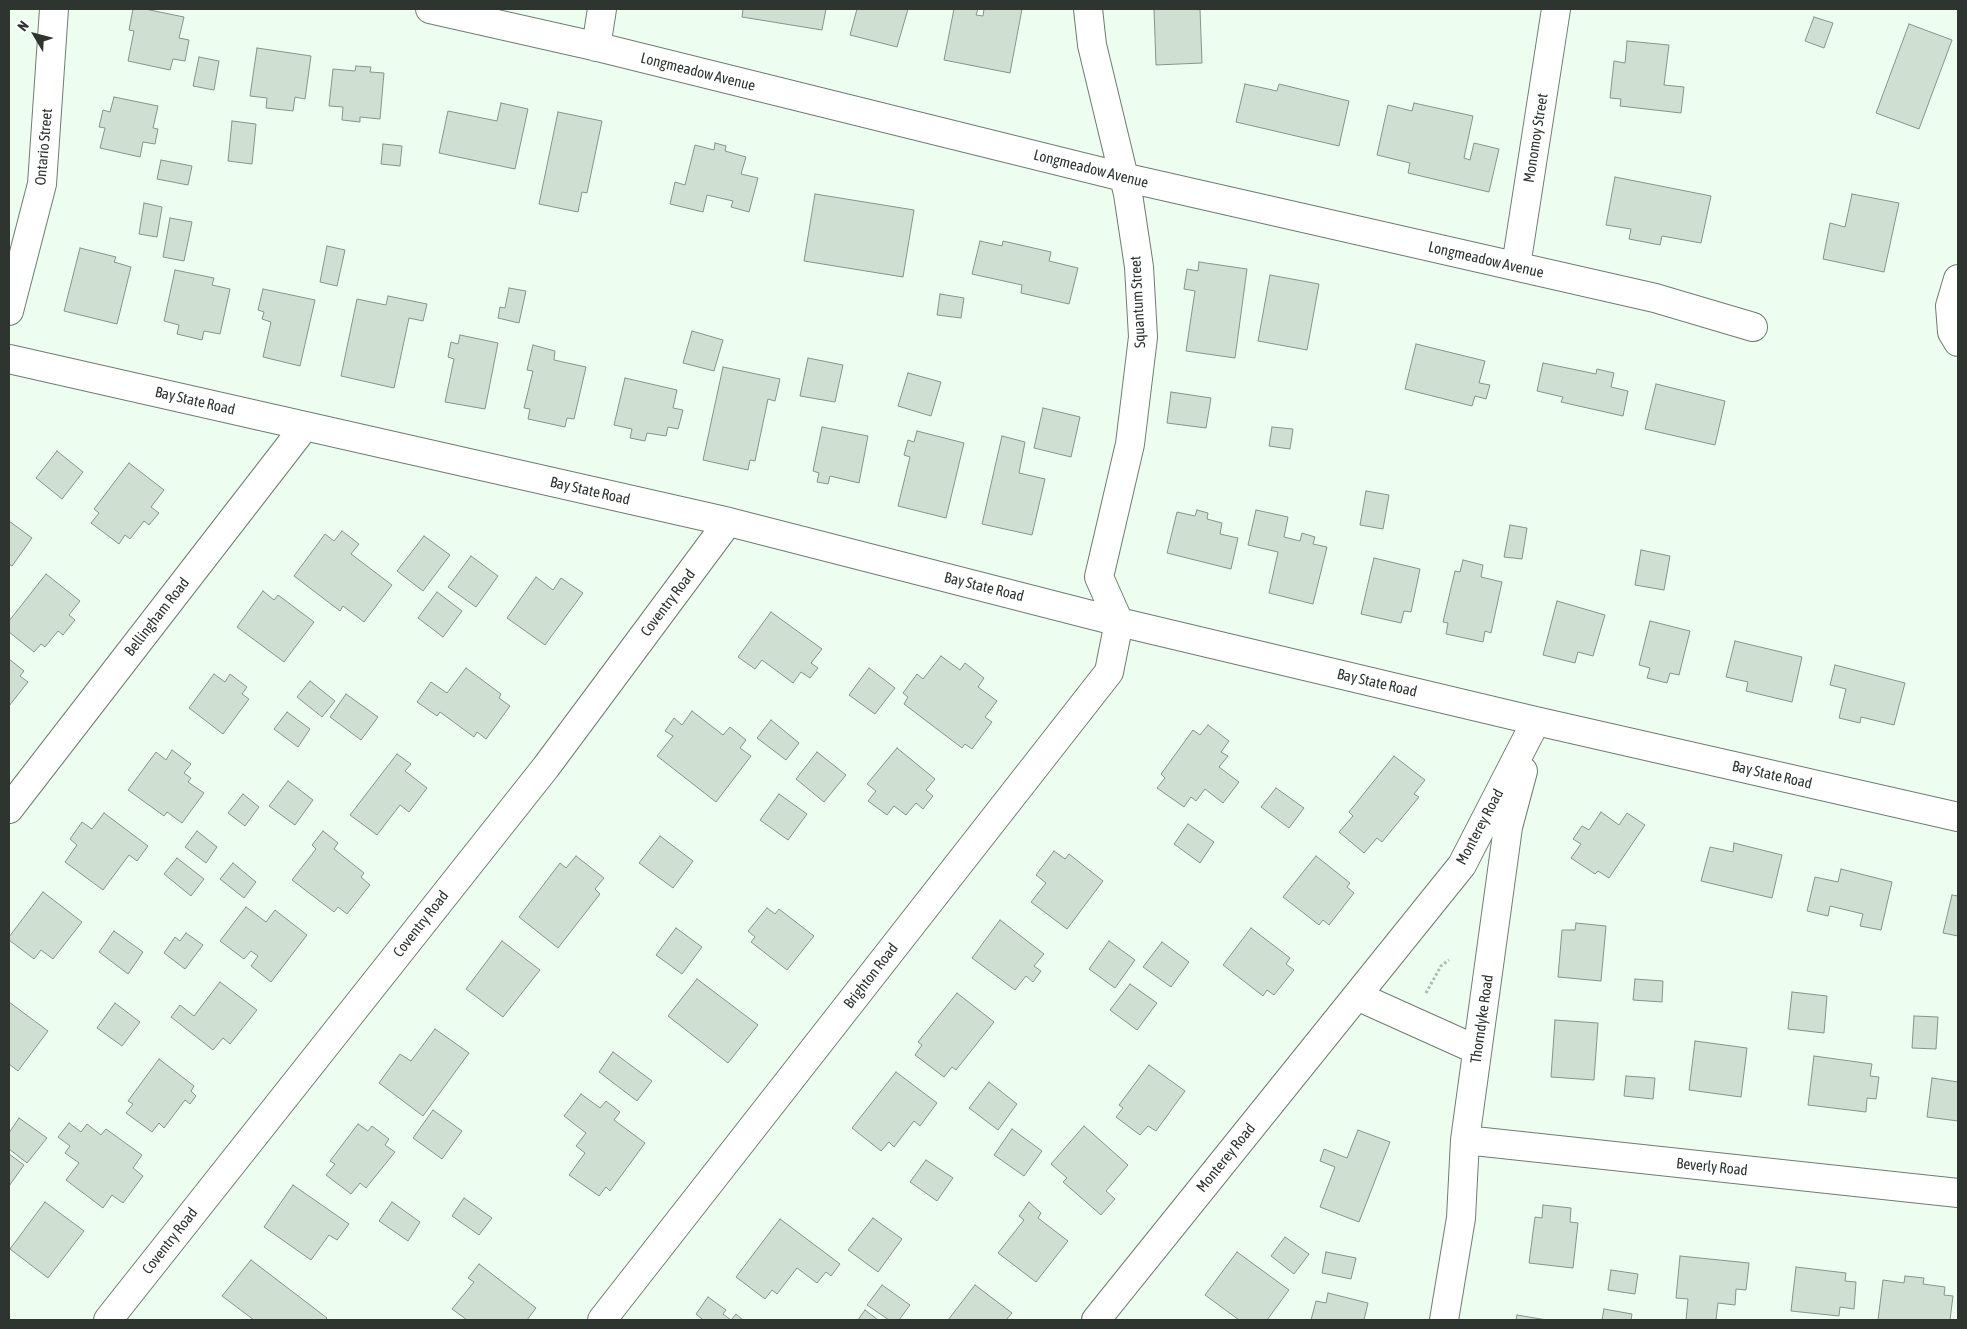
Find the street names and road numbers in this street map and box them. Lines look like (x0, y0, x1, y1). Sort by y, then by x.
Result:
street label: Longmeadow Avenue (639, 49, 757, 95)
street label: Monomoy Street (1520, 92, 1552, 184)
street label: Ontario Street (32, 108, 56, 186)
street label: Longmeadow Avenue (1032, 146, 1150, 192)
street label: Longmeadow Avenue (1427, 238, 1545, 282)
street label: Squantum Street (1127, 255, 1149, 349)
street label: Bay State Road (153, 383, 237, 419)
street label: Bay State Road (548, 473, 632, 509)
street label: Coventry Road (637, 566, 699, 640)
street label: Bay State Road (942, 568, 1026, 606)
street label: Bellingham Road (121, 574, 193, 660)
street label: Bay State Road (1335, 665, 1419, 701)
street label: Bay State Road (1730, 757, 1814, 793)
street label: Monterey Road (1452, 786, 1508, 868)
street label: Coventry Road (389, 887, 453, 961)
street label: Brighton Road (840, 940, 902, 1012)
street label: Thorndyke Road (1467, 973, 1497, 1065)
street label: Monterey Road (1193, 1120, 1259, 1196)
street label: Beverly Road (1675, 1154, 1749, 1180)
street label: Coventry Road (138, 1204, 202, 1278)

